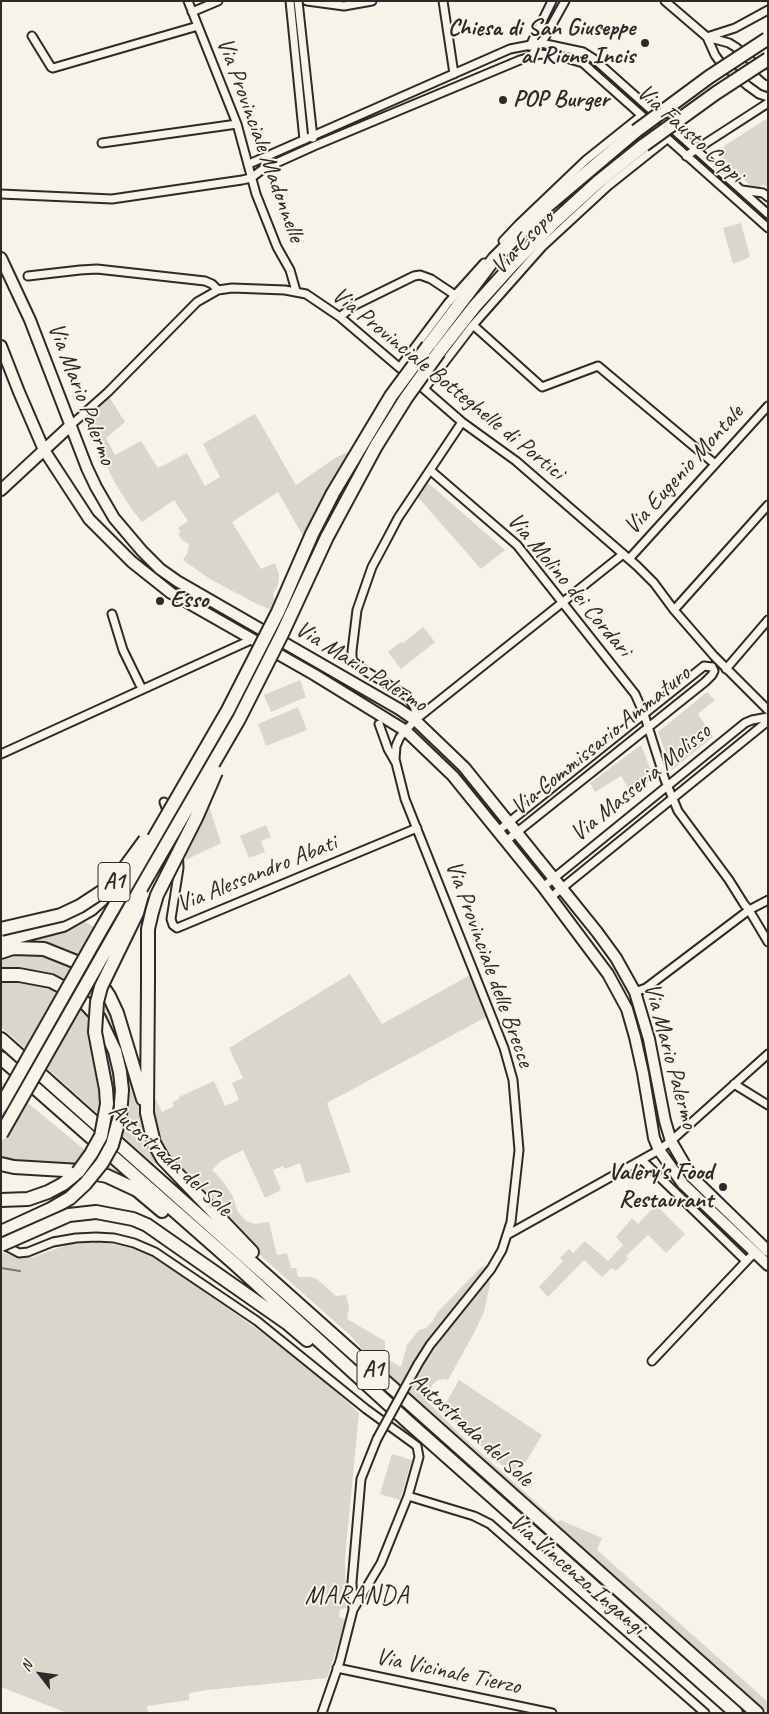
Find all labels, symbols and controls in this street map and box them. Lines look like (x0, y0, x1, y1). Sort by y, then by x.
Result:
place label: Chiesa di San Giuseppe al Rione Incis (448, 15, 635, 71)
street label: Via Provinciale Madonnelle (210, 34, 310, 246)
marker: Chiesa di San Giuseppe al Rione Incis (639, 37, 651, 49)
street label: Via Fausto Coppi (631, 78, 749, 190)
place label: POP Burger (513, 86, 609, 114)
marker: POP Burger (497, 94, 509, 106)
street label: Via Esopo (485, 205, 561, 281)
street label: Via Provinciale Botteghelle di Portici (326, 281, 570, 487)
street label: Via Mario Palermo (41, 319, 121, 469)
street label: Via Eugenio Montale (618, 399, 750, 541)
street label: Via Molino dei Cordari (500, 507, 638, 663)
place label: Esso (170, 587, 208, 615)
marker: Esso (154, 595, 166, 607)
street label: Via Mario Palermo (290, 615, 432, 719)
street label: Via Commissario Ammaturo (506, 660, 696, 822)
street label: Via Masseria Molisso (565, 718, 717, 848)
street label: Via Alessandro Abati (173, 829, 341, 919)
street label: Via Provinciale delle Brecce (438, 857, 540, 1071)
road number: A1 (98, 862, 130, 902)
street label: Via Mario Palermo (637, 980, 703, 1132)
street label: Autostrada del Sole (102, 1097, 238, 1223)
place label: Valery's Food Restaurant (608, 1159, 713, 1215)
marker: Valery's Food Restaurant (717, 1181, 729, 1193)
road number: A1 (357, 1350, 389, 1390)
street label: Autostrada del Sole (403, 1367, 539, 1493)
street label: Via Vincenzo Ingangi (503, 1508, 651, 1642)
district label: MARANDA (305, 1581, 409, 1611)
street label: Via Vicinale Tierzo (373, 1643, 523, 1701)
north arrow (15, 1649, 65, 1699)
text: N (17, 1658, 36, 1674)

